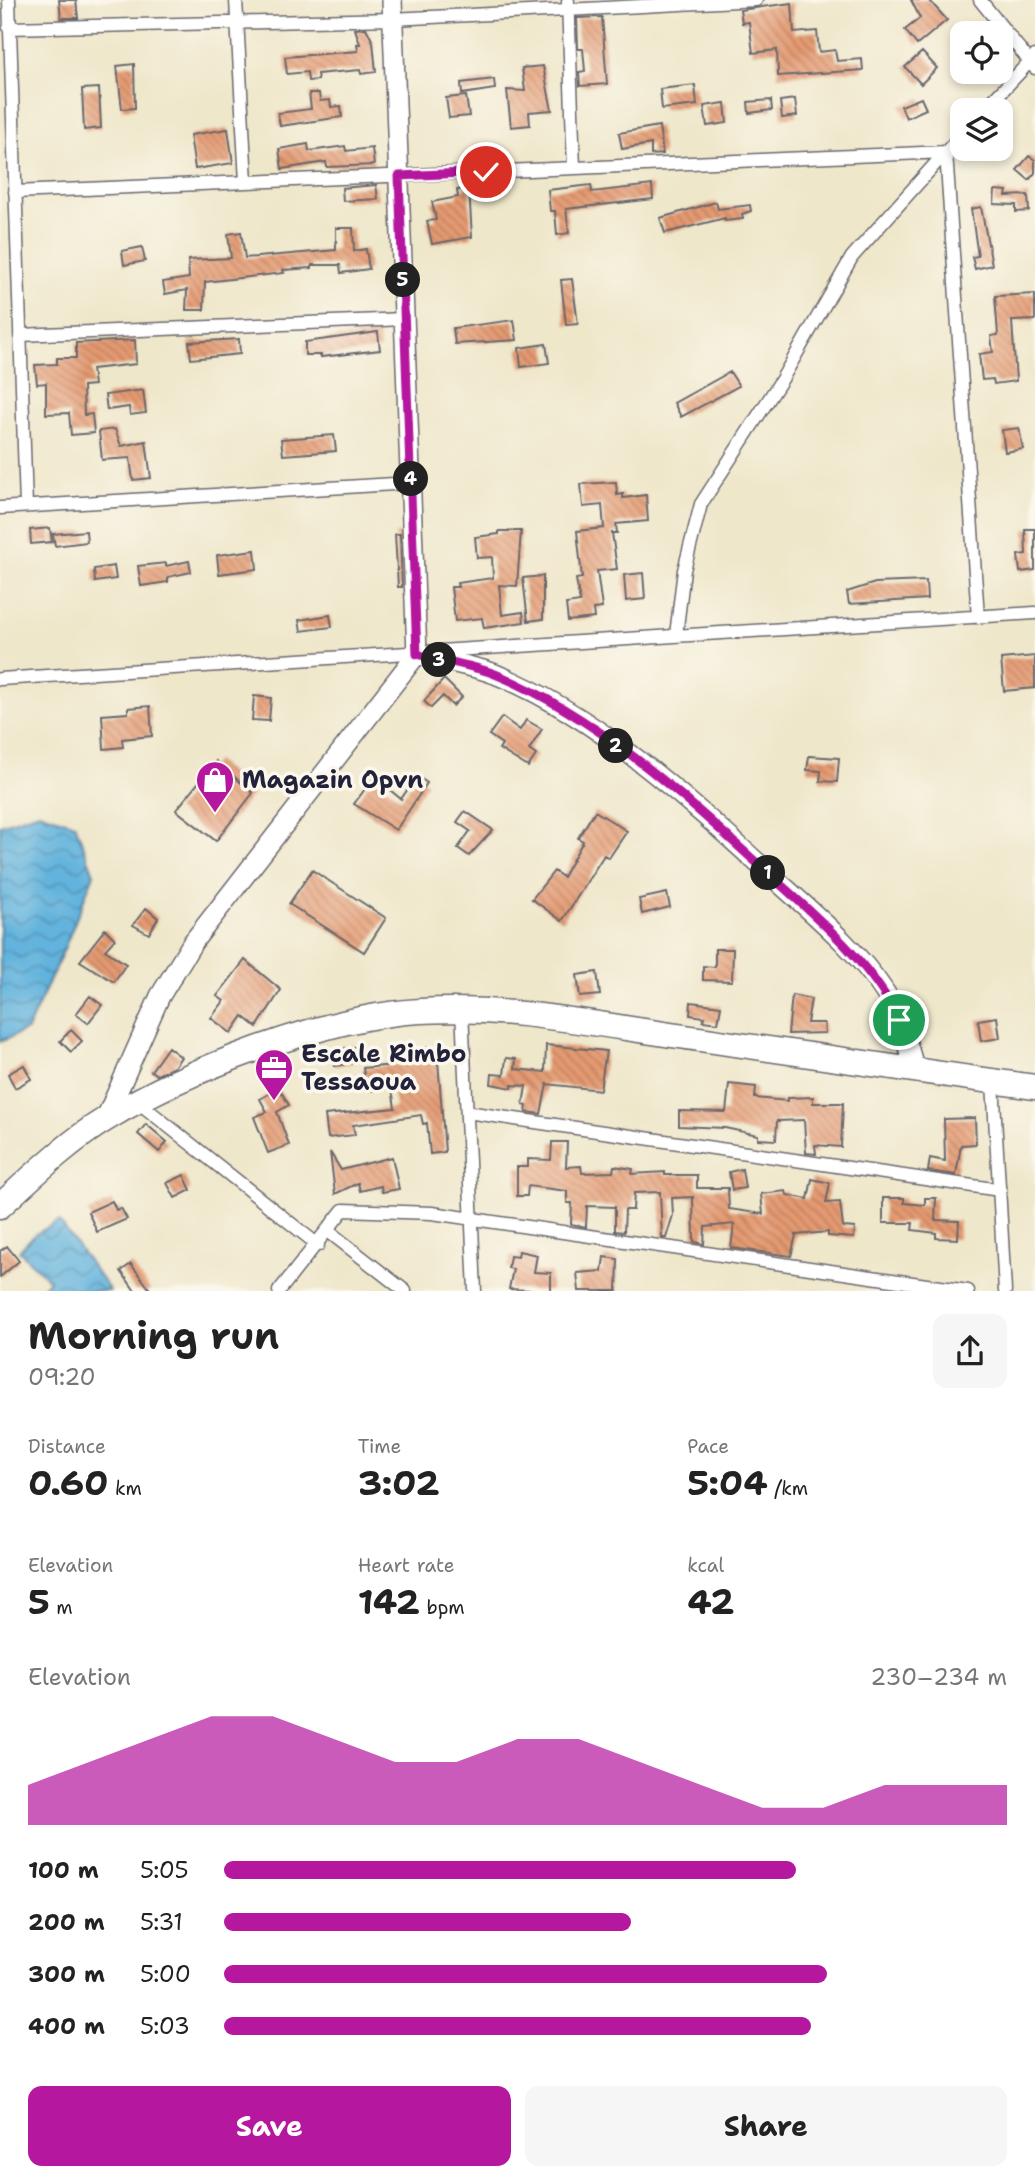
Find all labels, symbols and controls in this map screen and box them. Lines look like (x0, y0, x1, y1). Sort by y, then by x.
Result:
map controls (950, 21, 1013, 161)
button: locate (950, 21, 1013, 84)
button: layers (950, 98, 1013, 161)
pin (456, 142, 516, 202)
icon: check (467, 153, 505, 191)
pin: 5 (386, 262, 420, 298)
text: 5 (397, 267, 408, 292)
pin: 4 (394, 462, 428, 496)
text: 4 (404, 466, 417, 491)
pin: 3 (422, 642, 457, 678)
text: 3 (432, 647, 445, 672)
pin: 2 (598, 728, 634, 764)
text: 2 (609, 733, 622, 758)
shop icon: Magazin Opvn (194, 759, 236, 814)
place label: Magazin Opvn (242, 764, 423, 796)
pin: 1 (750, 856, 786, 890)
text: 1 (763, 860, 772, 885)
pin (869, 990, 929, 1050)
icon: arrive (880, 1001, 918, 1039)
place label: Escale Rimbo Tessaoua (301, 1038, 466, 1098)
office icon: Escale Rimbo Tessaoua (253, 1047, 295, 1102)
text: Morning run (28, 1310, 279, 1361)
button: share (933, 1314, 1007, 1388)
text: 09:20 (28, 1362, 96, 1392)
text: Distance (28, 1434, 106, 1459)
text: Time (358, 1434, 401, 1459)
text: Pace (687, 1434, 729, 1459)
text: 0.60 (28, 1459, 109, 1506)
text: 3:02 (358, 1459, 440, 1506)
text: 5:04 (687, 1459, 768, 1506)
text: km (109, 1476, 142, 1501)
text: /km (768, 1476, 808, 1501)
text: Elevation (28, 1553, 113, 1578)
text: Heart rate (358, 1553, 454, 1578)
text: kcal (687, 1553, 724, 1578)
text: 5 (28, 1578, 50, 1625)
text: 142 (358, 1578, 420, 1625)
text: 42 (687, 1578, 734, 1625)
text: m (50, 1595, 73, 1620)
text: bpm (420, 1595, 465, 1620)
text: Elevation (28, 1662, 131, 1692)
text: 230–234 m (870, 1662, 1007, 1692)
text: 100 m (28, 1855, 99, 1885)
text: 5:05 (140, 1855, 189, 1885)
text: 200 m (28, 1907, 105, 1937)
text: 5:31 (140, 1907, 183, 1937)
text: 300 m (28, 1959, 105, 1989)
text: 5:00 (140, 1959, 191, 1989)
text: 400 m (28, 2011, 105, 2041)
text: 5:03 (140, 2011, 190, 2041)
button: Save (28, 2086, 511, 2166)
button: Share (525, 2086, 1007, 2166)

